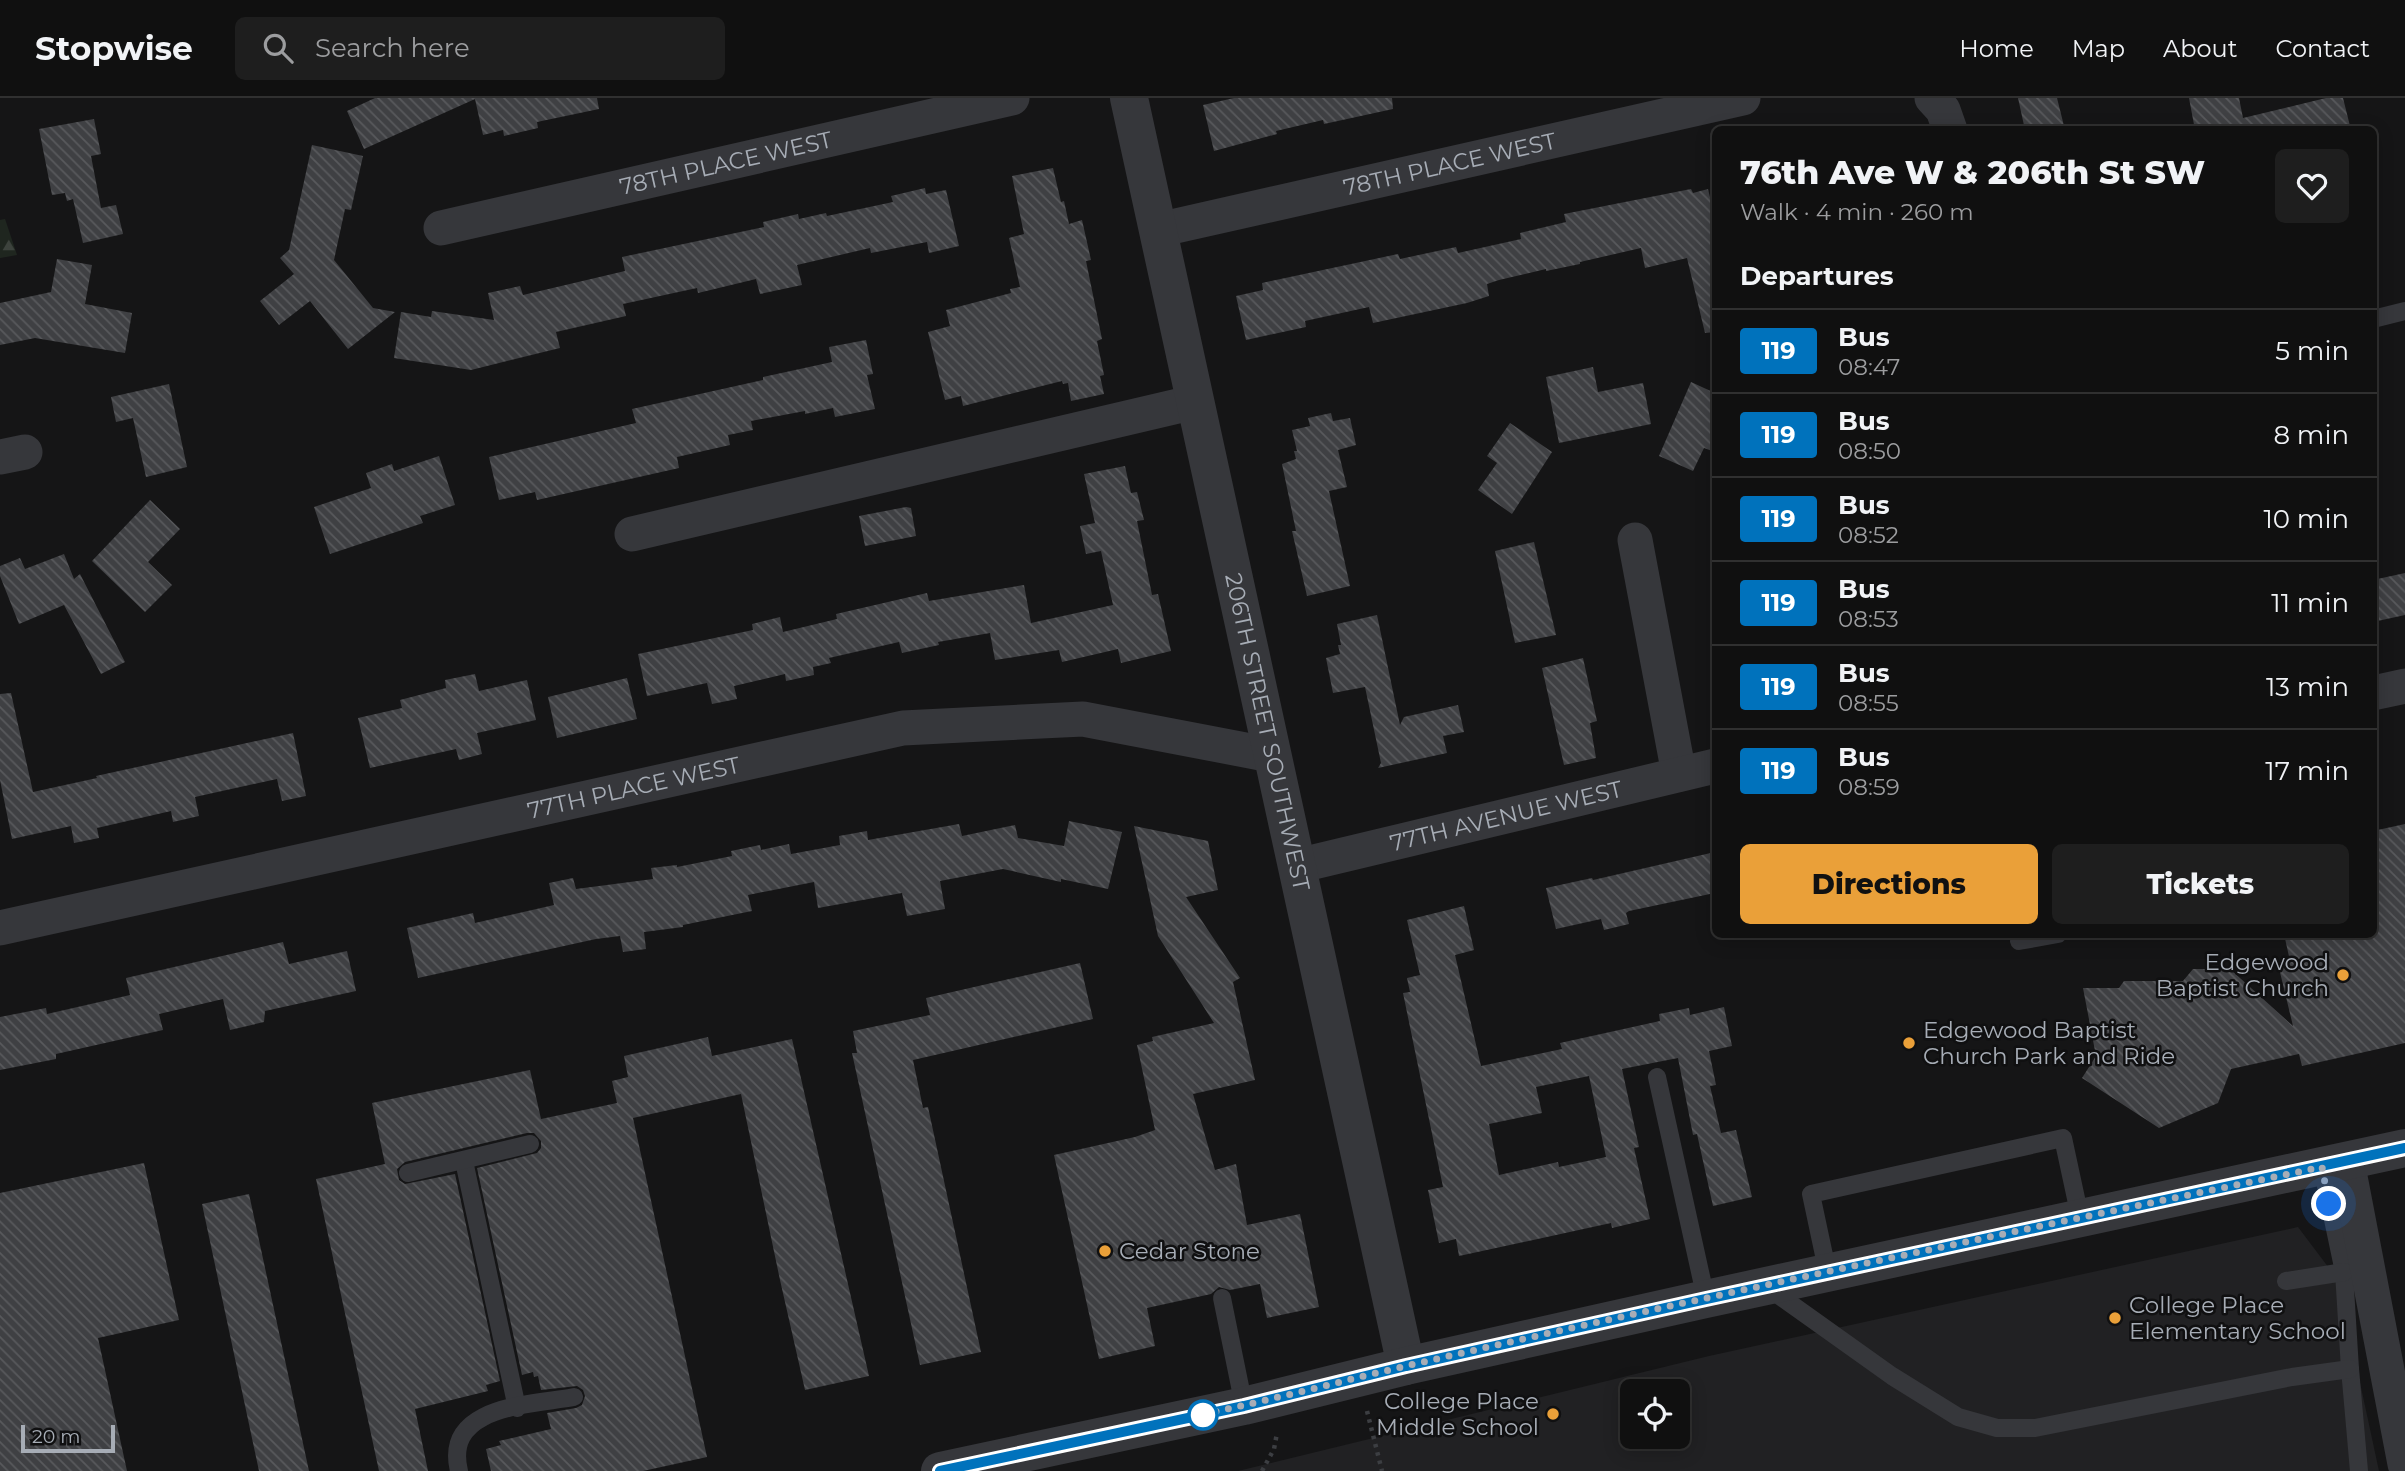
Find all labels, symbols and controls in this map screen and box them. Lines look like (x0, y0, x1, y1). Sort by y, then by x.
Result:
search box (235, 17, 725, 80)
text: Stopwise (35, 28, 193, 68)
icon: search (259, 29, 297, 67)
text: Search here (315, 32, 470, 64)
text: Home (1959, 34, 2034, 63)
text: Map (2072, 34, 2125, 63)
text: About (2163, 34, 2237, 63)
text: Contact (2275, 34, 2370, 63)
street label: 78TH PLACE WEST (617, 125, 835, 201)
street label: 78TH PLACE WEST (1341, 126, 1559, 202)
button: heart (2275, 149, 2349, 223)
text: 76th Ave W & 206th St SW (1740, 152, 2205, 192)
text: Walk · 4 min · 260 m (1740, 198, 1974, 226)
text: Departures (1740, 260, 1894, 292)
text: Bus (1838, 321, 1890, 353)
text: 5 min (2275, 335, 2349, 367)
text: 119 (1761, 336, 1796, 365)
text: 08:47 (1838, 353, 1900, 381)
text: Bus (1838, 405, 1890, 437)
text: 8 min (2273, 419, 2349, 451)
text: 119 (1761, 420, 1796, 449)
text: 08:50 (1838, 437, 1901, 465)
text: Bus (1838, 489, 1890, 521)
text: 10 min (2263, 503, 2349, 535)
text: 119 (1761, 504, 1796, 533)
text: 08:52 (1838, 521, 1899, 549)
street label: 206TH STREET SOUTHWEST (1219, 571, 1316, 894)
text: Bus (1838, 573, 1890, 605)
text: 11 min (2271, 587, 2349, 619)
text: 119 (1761, 588, 1796, 617)
text: 08:53 (1838, 605, 1899, 633)
text: Bus (1838, 657, 1890, 689)
text: 13 min (2266, 671, 2349, 703)
text: 119 (1761, 672, 1796, 701)
text: 08:55 (1838, 689, 1899, 717)
text: Bus (1838, 741, 1890, 773)
street label: 77TH PLACE WEST (525, 750, 743, 825)
text: 17 min (2265, 755, 2349, 787)
text: 119 (1761, 756, 1796, 785)
text: 08:59 (1838, 773, 1900, 801)
street label: 77TH AVENUE WEST (1387, 774, 1626, 857)
button: Directions (1740, 844, 2038, 924)
button: Tickets (2052, 844, 2349, 924)
place label: Edgewood Baptist Church (2156, 948, 2329, 1002)
marker: Edgewood Baptist Church (2335, 967, 2351, 983)
place label: Edgewood Baptist Church Park and Ride (1923, 1016, 2175, 1070)
marker: Edgewood Baptist Church Park and Ride (1901, 1035, 1917, 1051)
your location (2311, 1186, 2346, 1221)
place label: Cedar Stone (1119, 1237, 1260, 1265)
marker: Cedar Stone (1097, 1243, 1113, 1259)
place label: College Place Elementary School (2129, 1291, 2346, 1345)
marker: College Place Elementary School (2107, 1310, 2123, 1326)
map controls (1620, 1379, 1690, 1449)
button: locate (1620, 1379, 1690, 1449)
place label: College Place Middle School (1376, 1387, 1539, 1441)
unlabelled marker (1188, 1400, 1218, 1430)
marker: College Place Middle School (1545, 1406, 1561, 1422)
scale bar (21, 1422, 116, 1454)
text: 20 m (32, 1425, 80, 1448)

